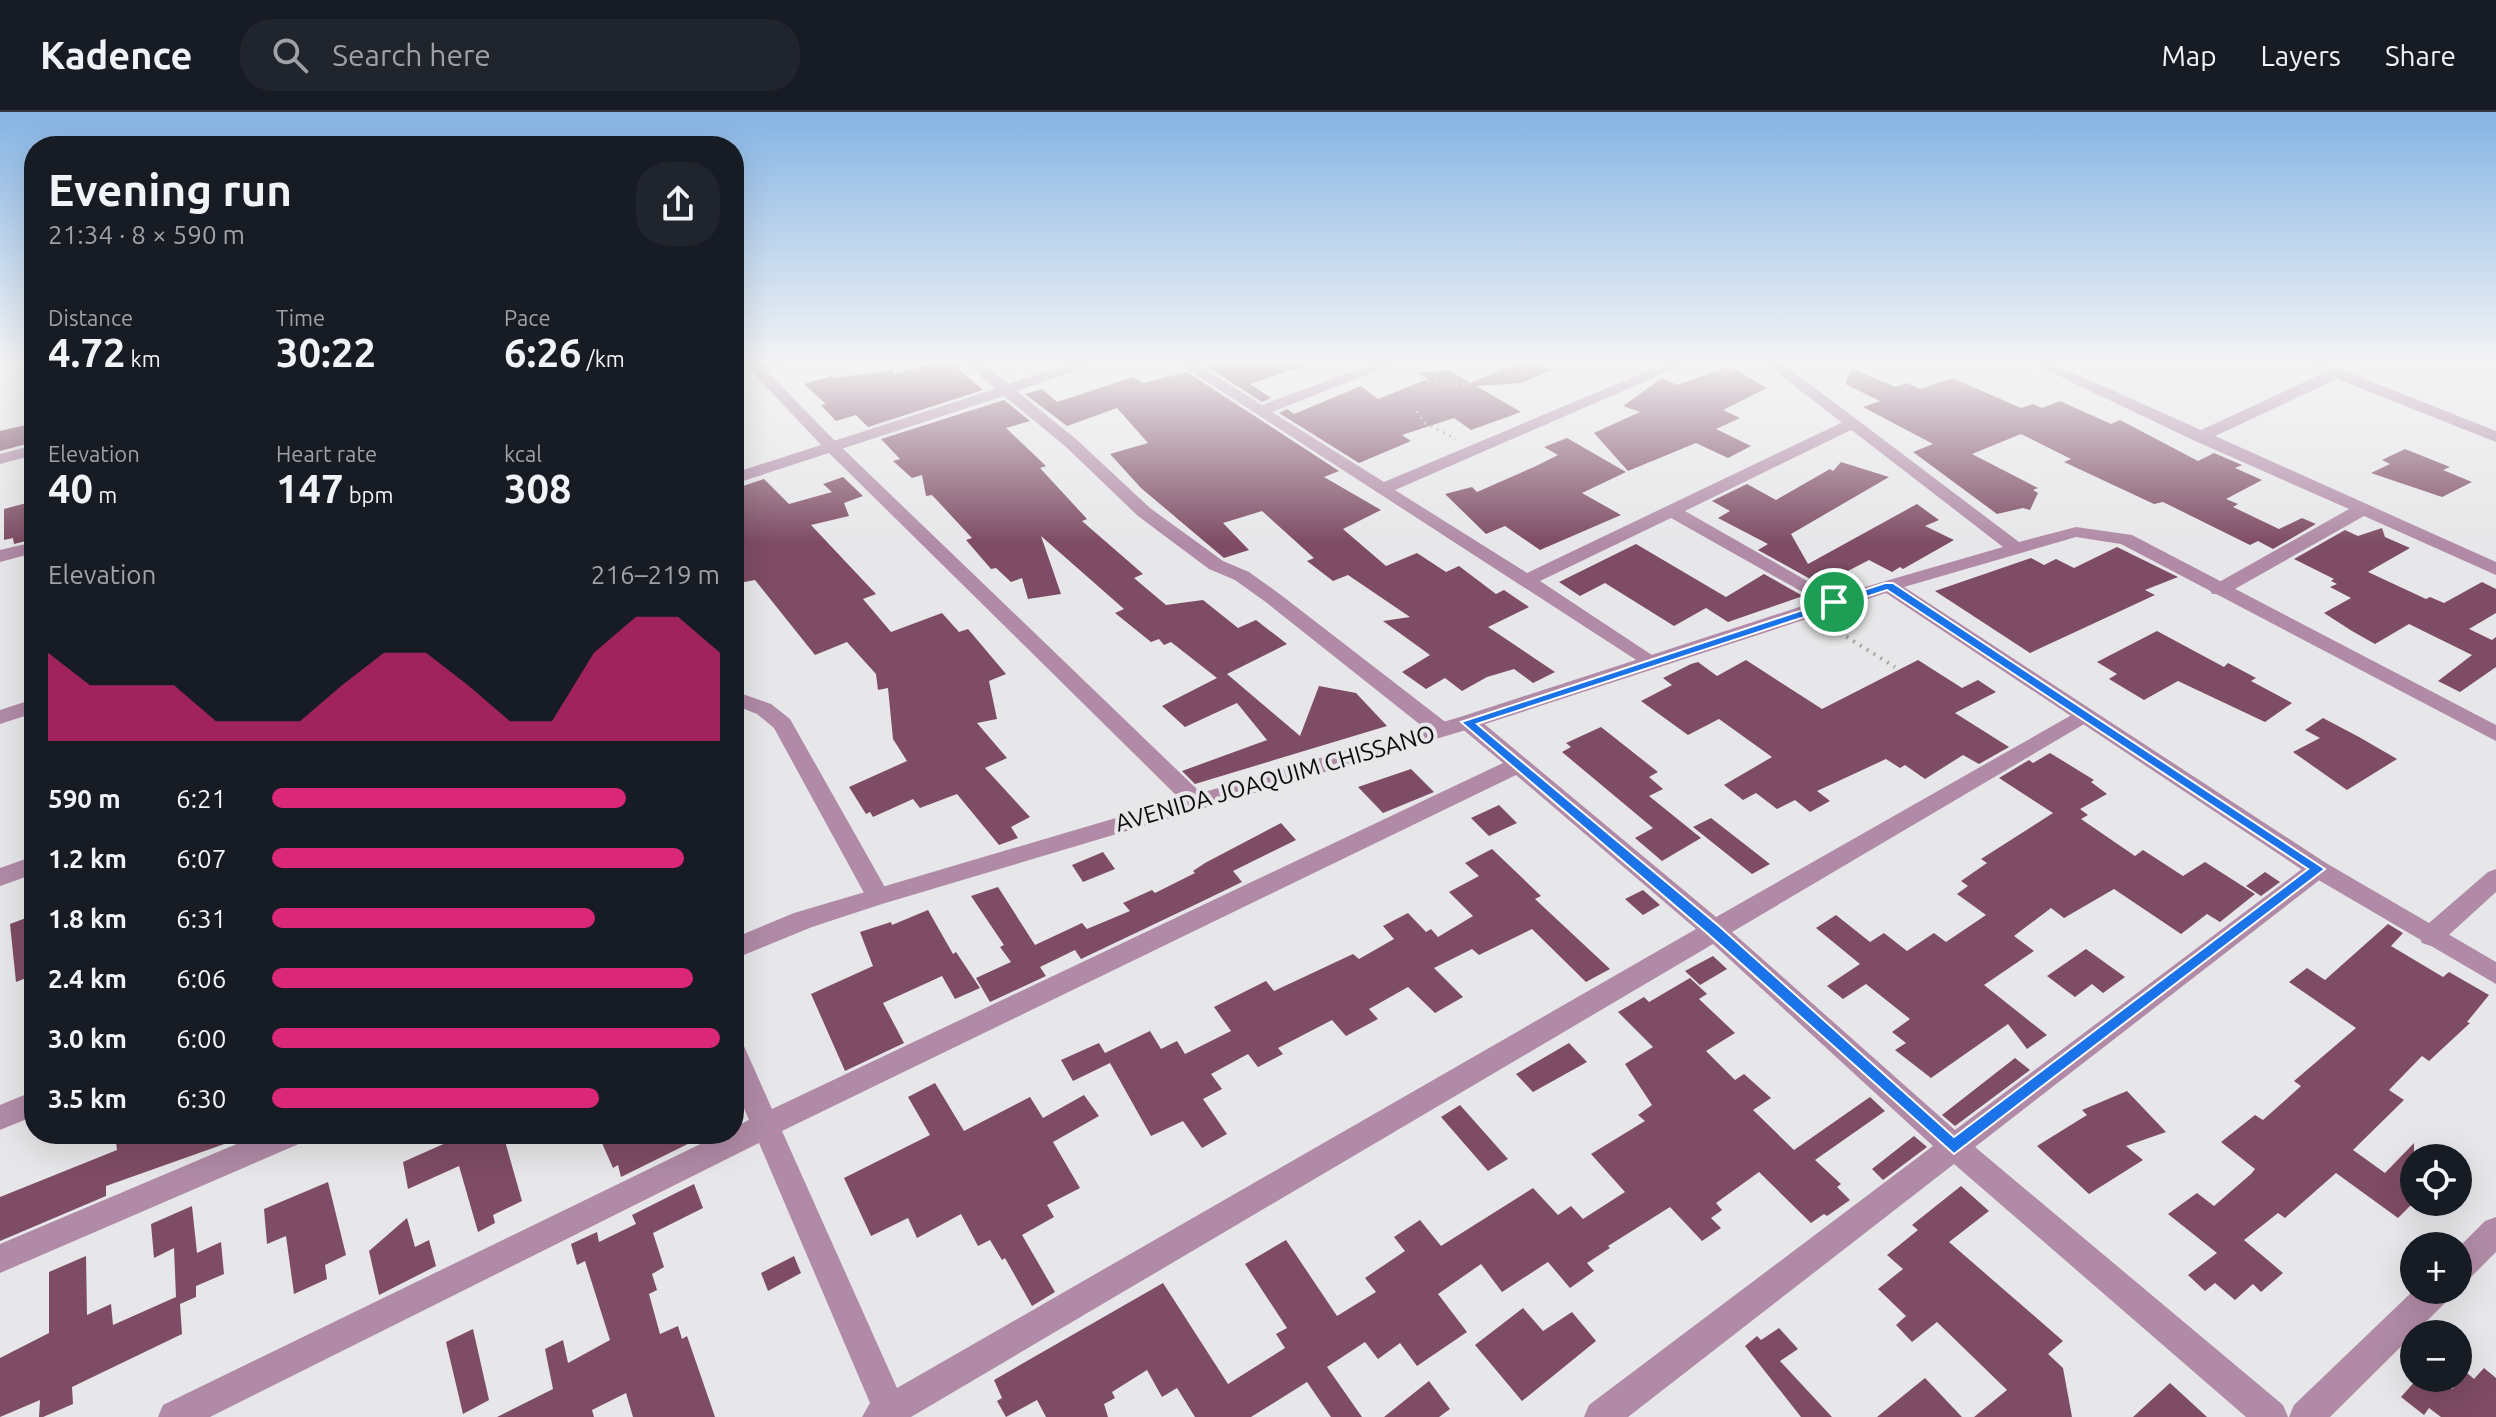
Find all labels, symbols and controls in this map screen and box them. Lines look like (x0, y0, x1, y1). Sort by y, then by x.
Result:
search box (240, 19, 800, 91)
icon: search (268, 33, 312, 77)
text: Kadence (40, 34, 192, 76)
text: Search here (332, 38, 491, 72)
text: Map (2161, 40, 2217, 71)
text: Layers (2261, 40, 2341, 71)
text: Share (2385, 40, 2456, 71)
button: share (636, 162, 720, 246)
text: Evening run (48, 165, 292, 214)
text: 21:34 · 8 × 590 m (48, 220, 245, 249)
text: Distance (48, 305, 133, 330)
text: Time (276, 305, 325, 330)
text: Pace (504, 305, 551, 330)
text: 4.72 (48, 330, 126, 375)
text: 30:22 (276, 330, 376, 375)
text: 6:26 (504, 330, 582, 375)
text: km (126, 346, 161, 371)
text: /km (582, 346, 625, 371)
text: Elevation (48, 441, 140, 466)
text: Heart rate (276, 441, 377, 466)
text: kcal (504, 441, 542, 466)
text: 40 (48, 466, 93, 511)
text: 147 (276, 466, 344, 511)
text: 308 (504, 466, 572, 511)
text: m (93, 482, 117, 507)
text: bpm (344, 482, 393, 507)
text: Elevation (48, 560, 156, 589)
text: 216–219 m (591, 560, 720, 589)
pin (1800, 568, 1868, 636)
icon: arrive (1812, 580, 1856, 624)
street label: AVENIDA JOAQUIM CHISSANO (1112, 719, 1438, 837)
text: 590 m (48, 784, 121, 813)
text: 6:21 (176, 784, 226, 813)
text: 1.2 km (48, 844, 127, 873)
text: 6:07 (176, 844, 226, 873)
text: 1.8 km (48, 904, 127, 933)
text: 6:31 (176, 904, 226, 933)
text: 2.4 km (48, 964, 127, 993)
text: 6:06 (176, 964, 226, 993)
text: 3.0 km (48, 1024, 127, 1053)
text: 6:00 (176, 1024, 226, 1053)
text: 3.5 km (48, 1084, 127, 1113)
text: 6:30 (176, 1084, 226, 1113)
map controls (2400, 1144, 2472, 1392)
button: locate (2400, 1144, 2472, 1216)
button: + (2400, 1232, 2472, 1304)
button: − (2400, 1320, 2472, 1392)

